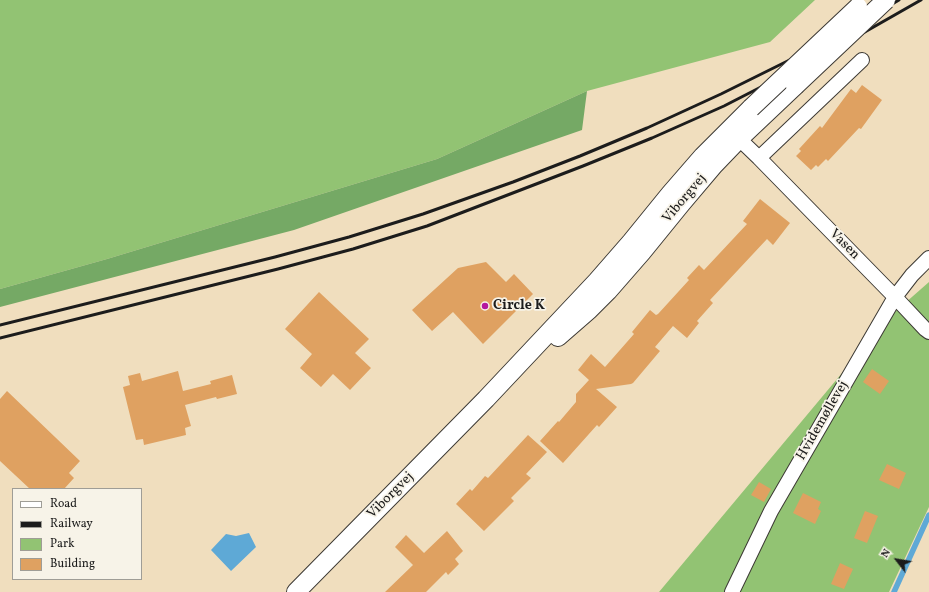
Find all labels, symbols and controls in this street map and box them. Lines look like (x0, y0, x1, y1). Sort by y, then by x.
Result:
street label: Viborgvej (660, 171, 710, 227)
street label: Vasen (825, 226, 863, 264)
place label: Circle K (493, 298, 545, 314)
marker: Circle K (480, 301, 490, 311)
street label: Hvidemøllevej (793, 378, 853, 464)
street label: Viborgvej (364, 469, 418, 523)
legend (12, 488, 142, 580)
text: Road (50, 496, 77, 512)
text: Railway (50, 516, 93, 532)
text: Park (50, 536, 75, 552)
north arrow (877, 540, 917, 580)
text: N (878, 546, 895, 561)
text: Building (50, 556, 95, 572)

